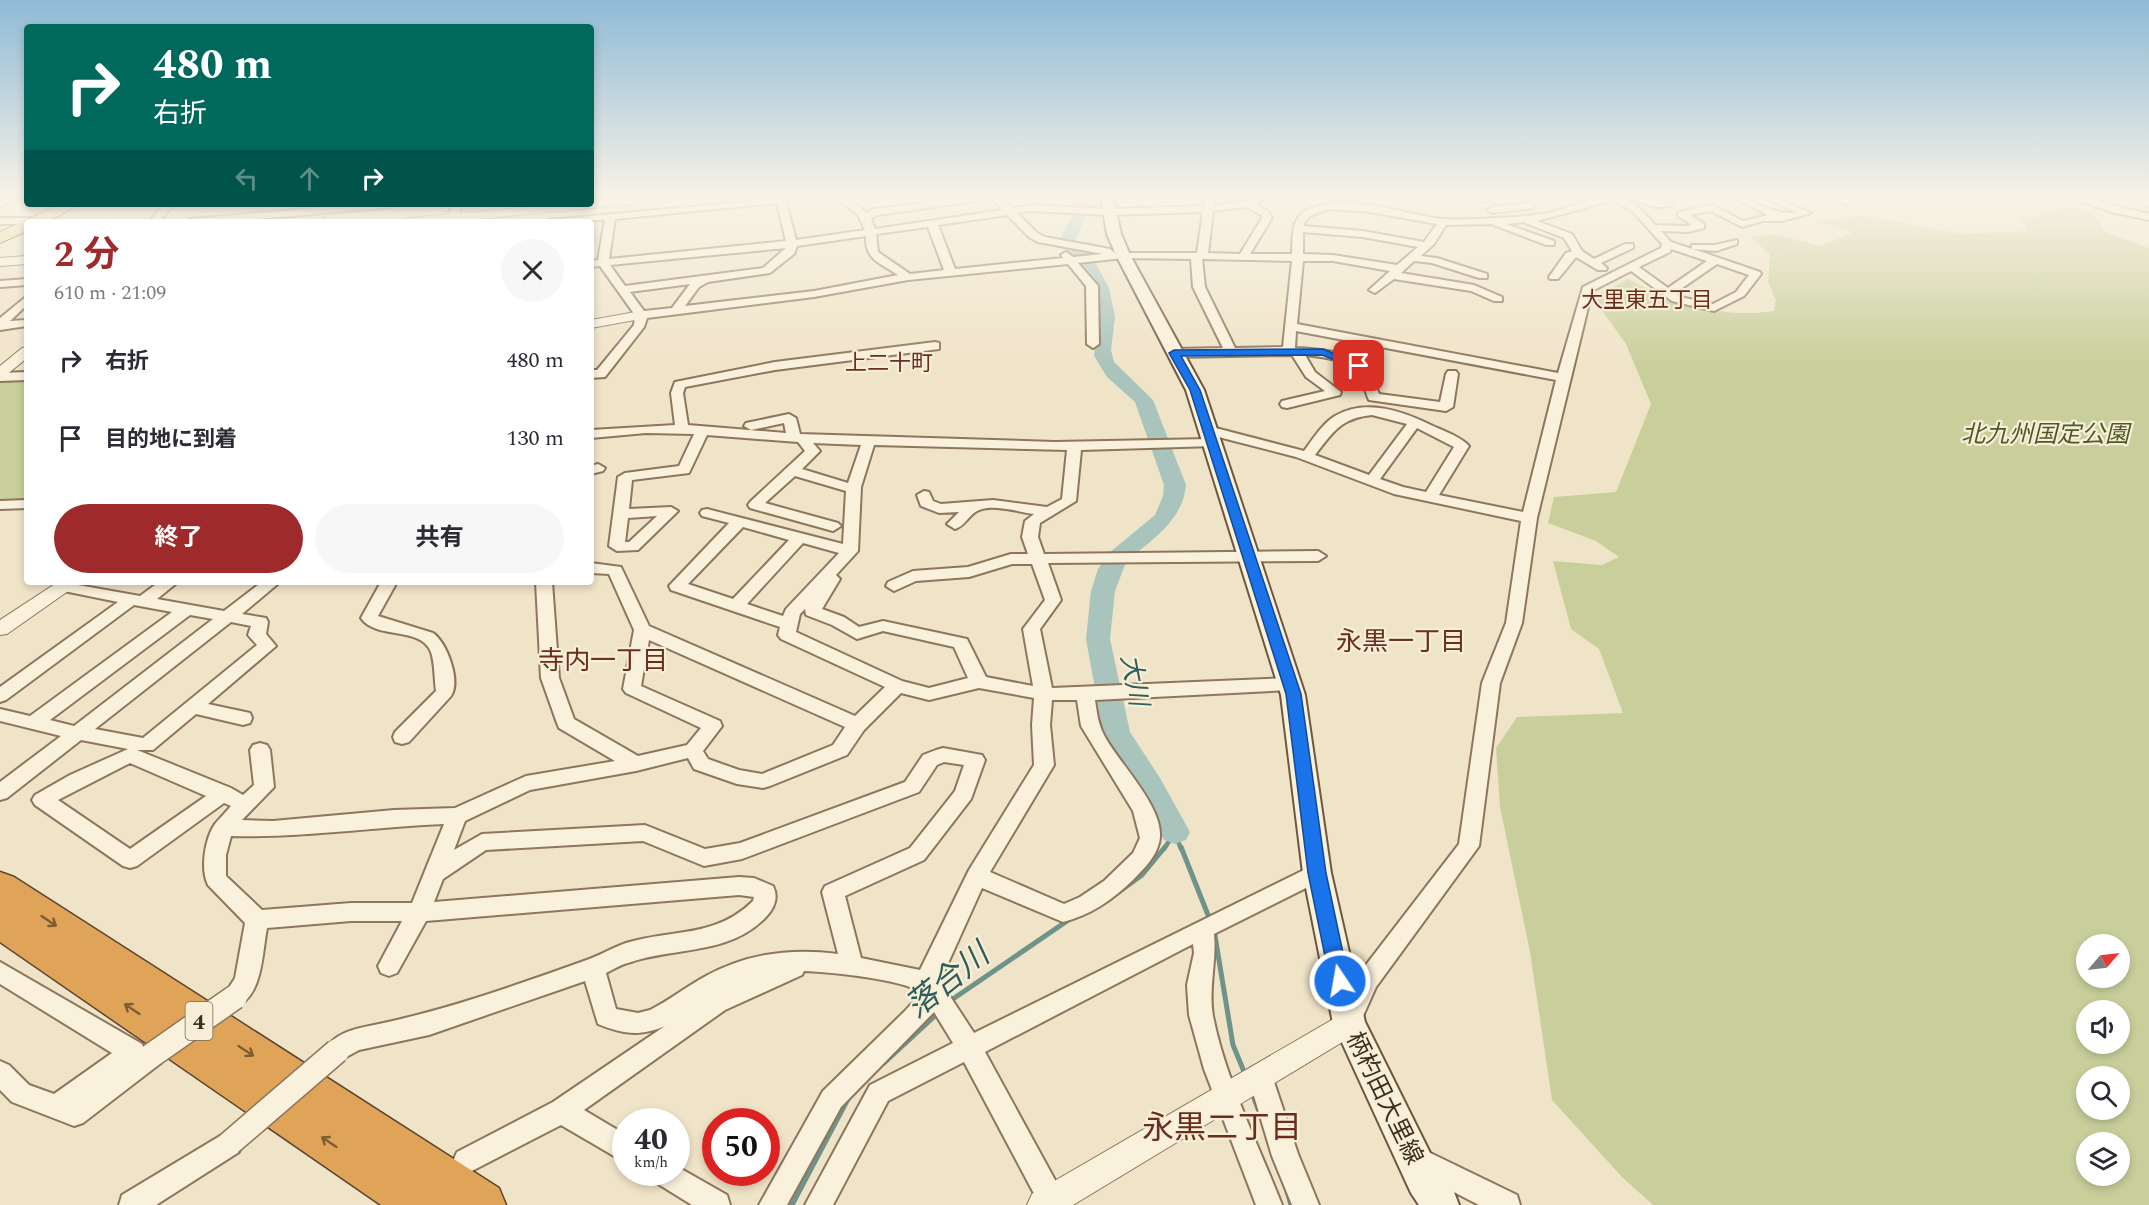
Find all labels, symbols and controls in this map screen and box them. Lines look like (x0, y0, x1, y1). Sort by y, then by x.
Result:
text: 480 m (153, 34, 272, 97)
icon: right (54, 48, 132, 126)
text: 右折 (153, 93, 207, 135)
icon: left (230, 162, 263, 195)
icon: ahead (293, 162, 326, 195)
icon: right (356, 162, 389, 195)
text: 2 分 (54, 228, 119, 283)
button: close (501, 239, 564, 302)
text: 610 m · 21:09 (54, 278, 166, 308)
district label: 大里東五丁目 (1581, 284, 1713, 317)
pin (1333, 340, 1384, 391)
icon: right (54, 344, 87, 377)
text: 480 m (507, 344, 564, 377)
text: 右折 (105, 345, 149, 378)
district label: 上二十町 (845, 347, 933, 380)
icon: arrive (1342, 349, 1375, 382)
park label: 北九州国定公園 (1961, 417, 2132, 453)
icon: arrive (54, 422, 87, 455)
text: 130 m (507, 422, 564, 455)
text: 目的地に到着 (105, 423, 237, 456)
button: 終了 (54, 504, 303, 573)
button: 共有 (315, 504, 564, 573)
district label: 永黒一丁目 (1336, 622, 1466, 662)
district label: 寺内一丁目 (538, 641, 668, 681)
water label: 大川 (1109, 651, 1159, 712)
one-way arrow (40, 915, 56, 927)
water label: 落合川 (895, 930, 1003, 1030)
north arrow (2076, 934, 2130, 988)
map controls (2076, 934, 2130, 1186)
position arrow (1308, 949, 1372, 1013)
button: sound (2076, 1000, 2130, 1054)
road number: 4 (186, 1002, 212, 1040)
one-way arrow (125, 1003, 141, 1015)
street label: 柄杓田大里線 (1336, 1026, 1432, 1171)
one-way arrow (238, 1045, 255, 1058)
button: search (2076, 1066, 2130, 1120)
district label: 永黒二丁目 (1142, 1104, 1302, 1153)
speed limit sign: 50 (702, 1108, 780, 1186)
text: 40 (634, 1117, 668, 1163)
button: layers (2076, 1132, 2130, 1186)
one-way arrow (321, 1135, 338, 1147)
text: km/h (634, 1151, 668, 1174)

